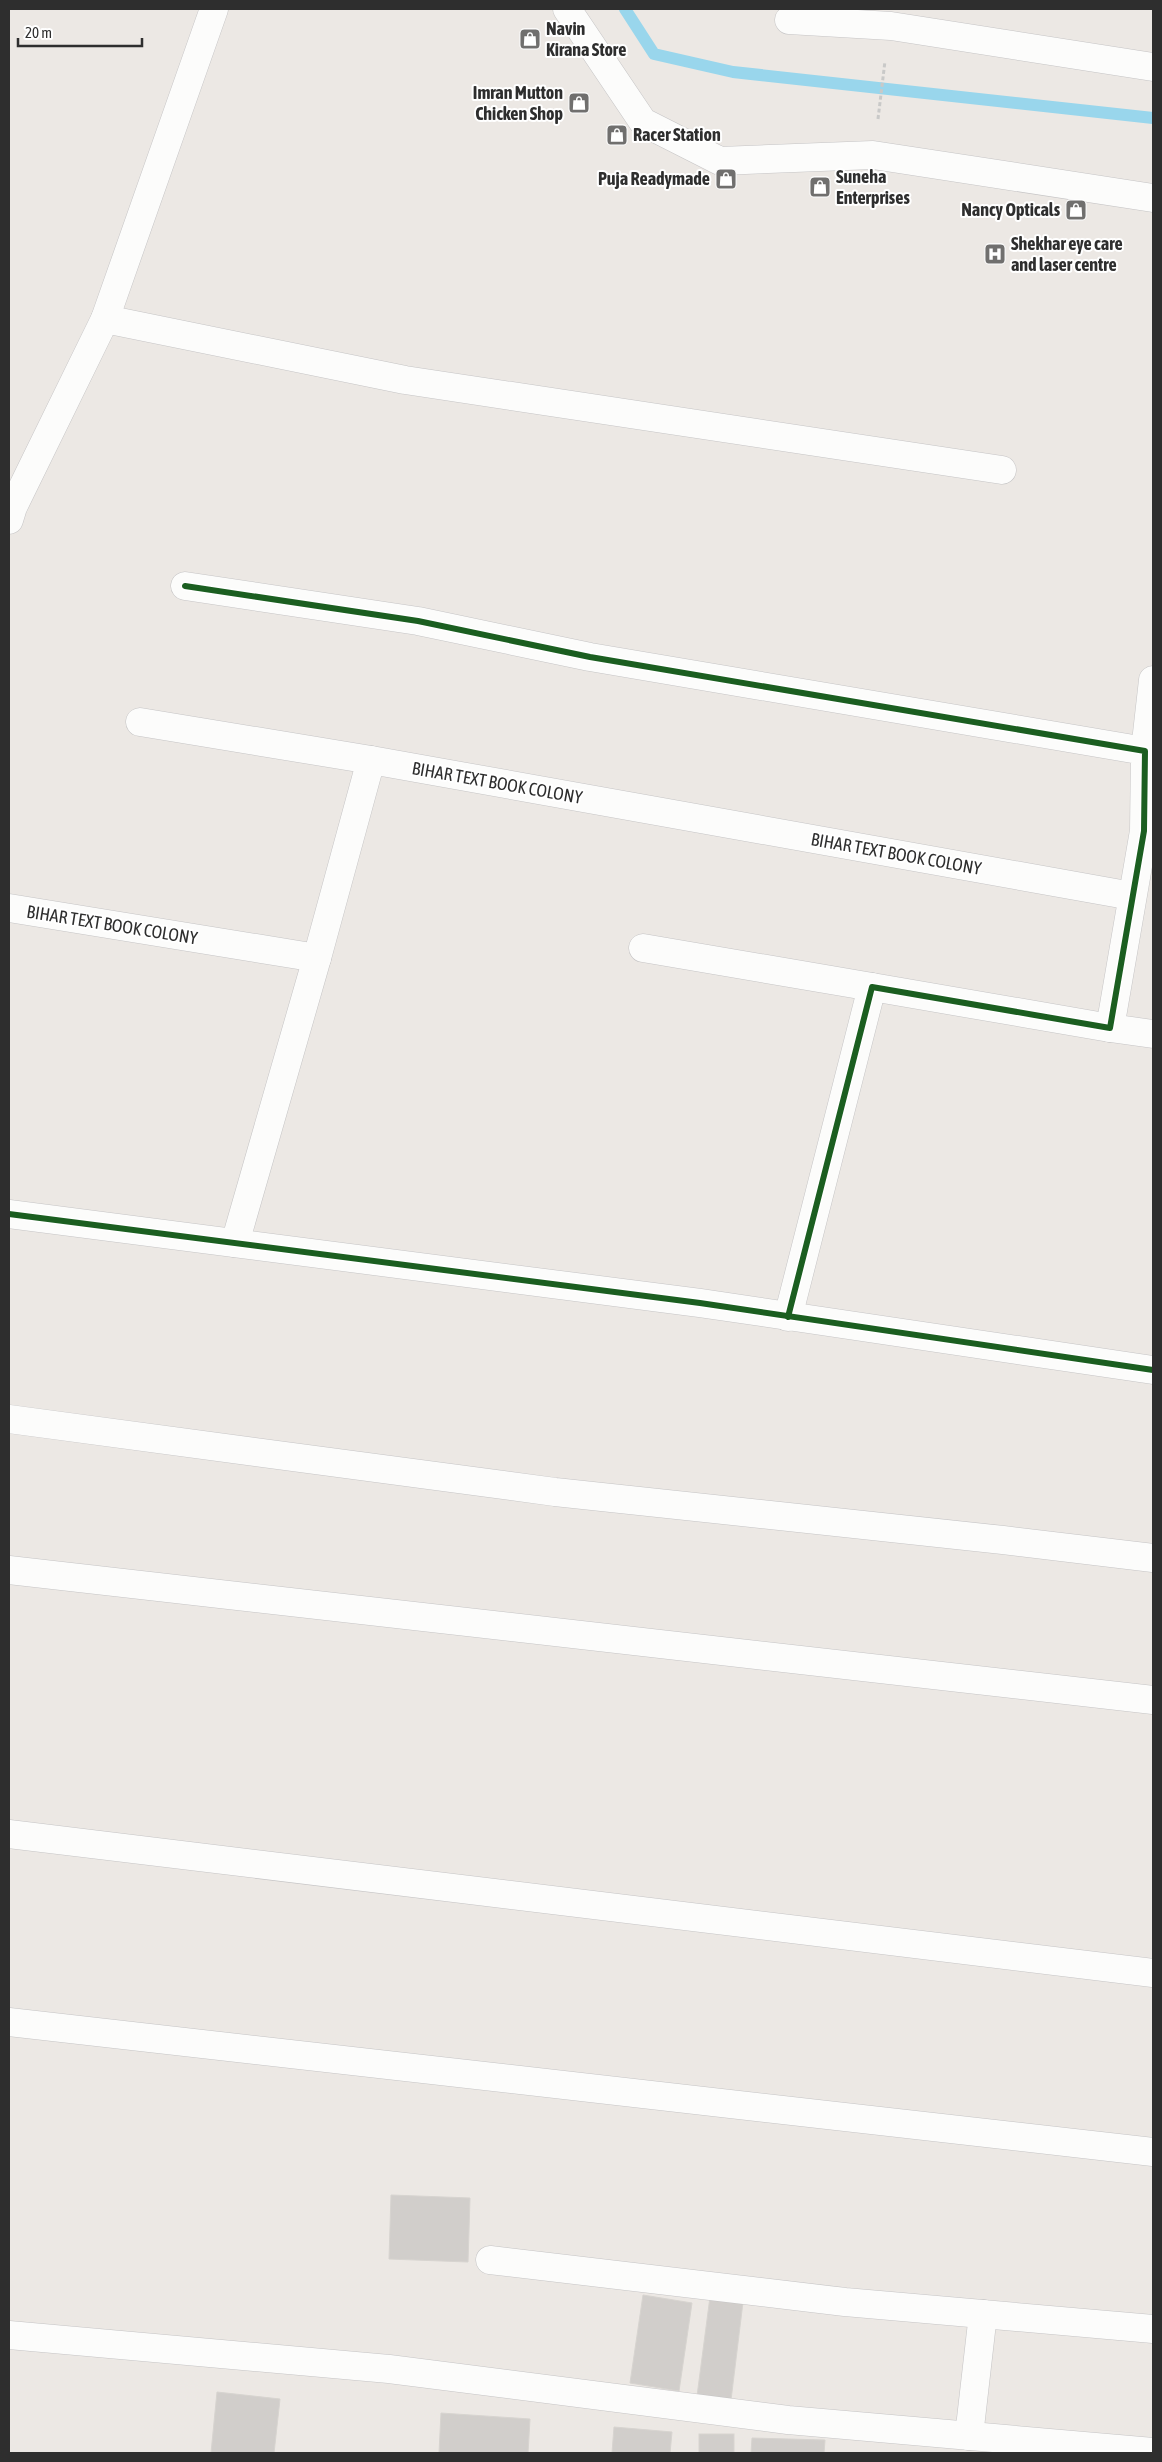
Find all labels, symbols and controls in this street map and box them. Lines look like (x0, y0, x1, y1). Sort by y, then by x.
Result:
scale bar (18, 15, 141, 47)
place label: Navin Kirana Store (546, 18, 626, 60)
text: 20 m (25, 24, 52, 41)
shop icon: Navin Kirana Store (518, 27, 542, 51)
place label: Imran Mutton Chicken Shop (473, 82, 563, 124)
shop icon: Imran Mutton Chicken Shop (567, 91, 591, 115)
shop icon: Racer Station (605, 123, 629, 147)
place label: Racer Station (633, 124, 721, 145)
place label: Suneha Enterprises (836, 166, 910, 208)
shop icon: Puja Readymade (714, 167, 738, 191)
place label: Puja Readymade (598, 168, 710, 189)
shop icon: Suneha Enterprises (808, 175, 832, 199)
shop icon: Nancy Opticals (1064, 198, 1088, 222)
place label: Nancy Opticals (961, 199, 1061, 220)
place label: Shekhar eye care and laser centre (1011, 233, 1123, 275)
hospital icon: Shekhar eye care and laser centre (983, 242, 1007, 266)
street label: BIHAR TEXT BOOK COLONY (410, 757, 584, 808)
street label: BIHAR TEXT BOOK COLONY (809, 828, 983, 879)
street label: BIHAR TEXT BOOK COLONY (25, 901, 199, 948)

